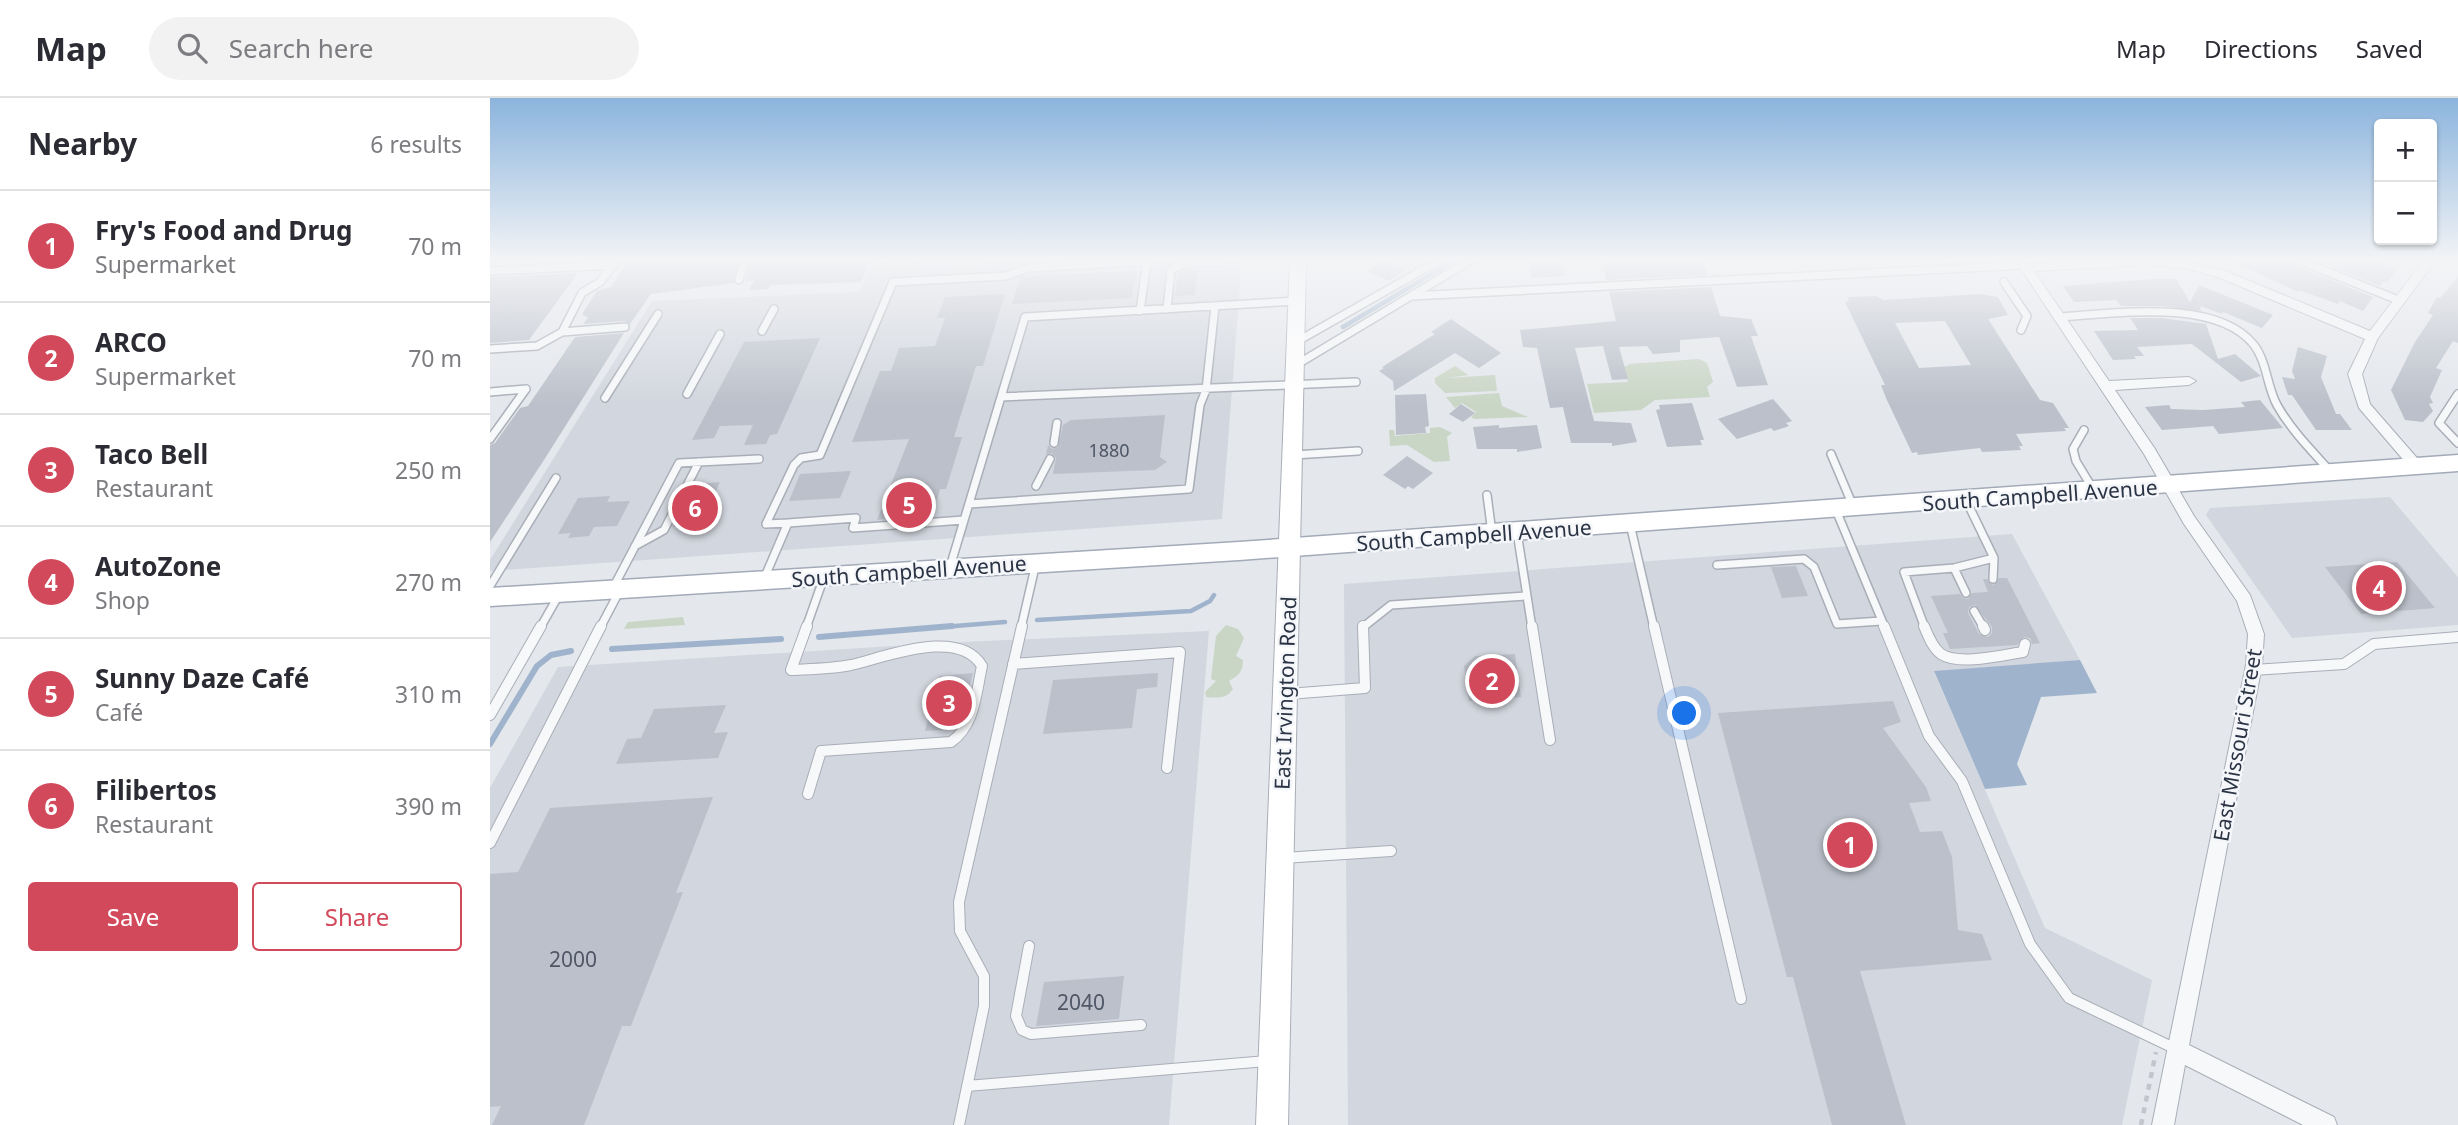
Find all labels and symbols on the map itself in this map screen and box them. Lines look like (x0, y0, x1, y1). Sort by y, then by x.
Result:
house number: 1880 (1088, 438, 1130, 462)
street label: South Campbell Avenue (1921, 473, 2159, 517)
pin: 5 (886, 479, 932, 531)
pin: 6 (672, 482, 718, 534)
street label: South Campbell Avenue (1355, 513, 1593, 557)
street label: South Campbell Avenue (790, 549, 1028, 593)
pin: 4 (2356, 562, 2402, 614)
street label: East Irvington Road (1268, 596, 1302, 790)
street label: East Missouri Street (2206, 646, 2268, 843)
pin: 2 (1469, 655, 1515, 707)
pin: 3 (926, 677, 972, 729)
your location (1667, 696, 1701, 730)
pin: 1 (1827, 819, 1873, 871)
house number: 2000 (549, 945, 597, 973)
house number: 2040 (1057, 988, 1105, 1016)

